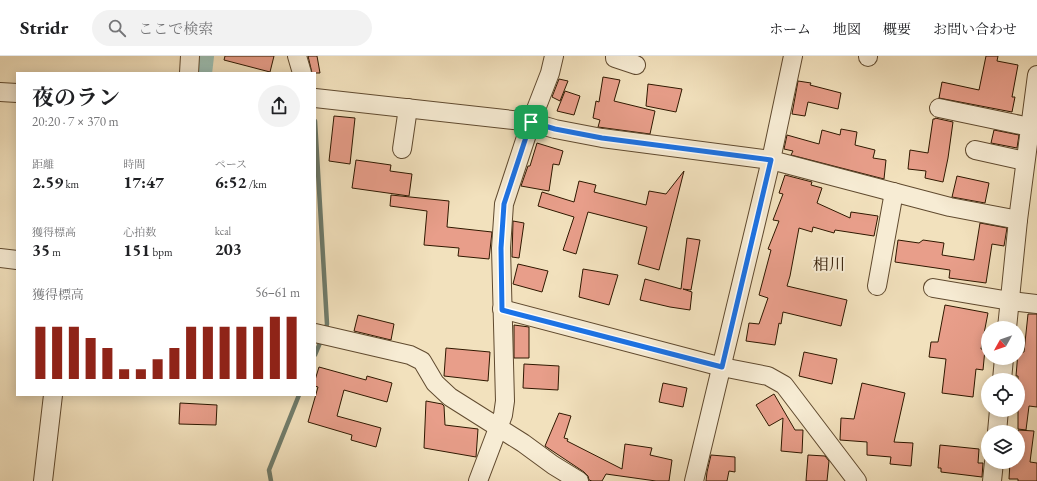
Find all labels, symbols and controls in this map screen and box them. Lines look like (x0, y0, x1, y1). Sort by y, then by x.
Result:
search box (92, 10, 372, 46)
text: Stridr (20, 15, 68, 40)
icon: search (106, 17, 128, 39)
text: ここで検索 (138, 19, 213, 38)
text: ホーム (769, 20, 811, 38)
text: 地図 (833, 20, 861, 38)
text: 概要 (883, 20, 911, 38)
text: お問い合わせ (933, 20, 1017, 38)
text: 夜のラン (32, 83, 120, 112)
button: share (258, 85, 300, 127)
pin (514, 105, 548, 139)
icon: arrive (520, 111, 542, 133)
text: 20:20 · 7 × 370 m (32, 113, 119, 130)
text: 距離 (32, 157, 54, 171)
text: 時間 (123, 157, 145, 171)
text: ペース (215, 157, 247, 171)
text: 2.59 (32, 171, 63, 193)
text: 17:47 (123, 171, 164, 193)
text: 6:52 (215, 171, 246, 193)
text: km (63, 177, 79, 191)
text: /km (246, 177, 267, 191)
text: kcal (215, 224, 231, 238)
text: 獲得標高 (32, 225, 76, 239)
text: 心拍数 (123, 225, 156, 239)
text: 203 (215, 238, 242, 260)
text: 35 (32, 239, 50, 261)
text: 151 (123, 239, 150, 261)
text: m (50, 245, 61, 259)
text: bpm (150, 245, 172, 259)
district label: 相川 (813, 254, 845, 275)
text: 56–61 m (255, 284, 300, 301)
text: 獲得標高 (32, 286, 84, 303)
north arrow (981, 321, 1025, 365)
map controls (981, 321, 1025, 469)
button: locate (981, 373, 1025, 417)
button: layers (981, 425, 1025, 469)

